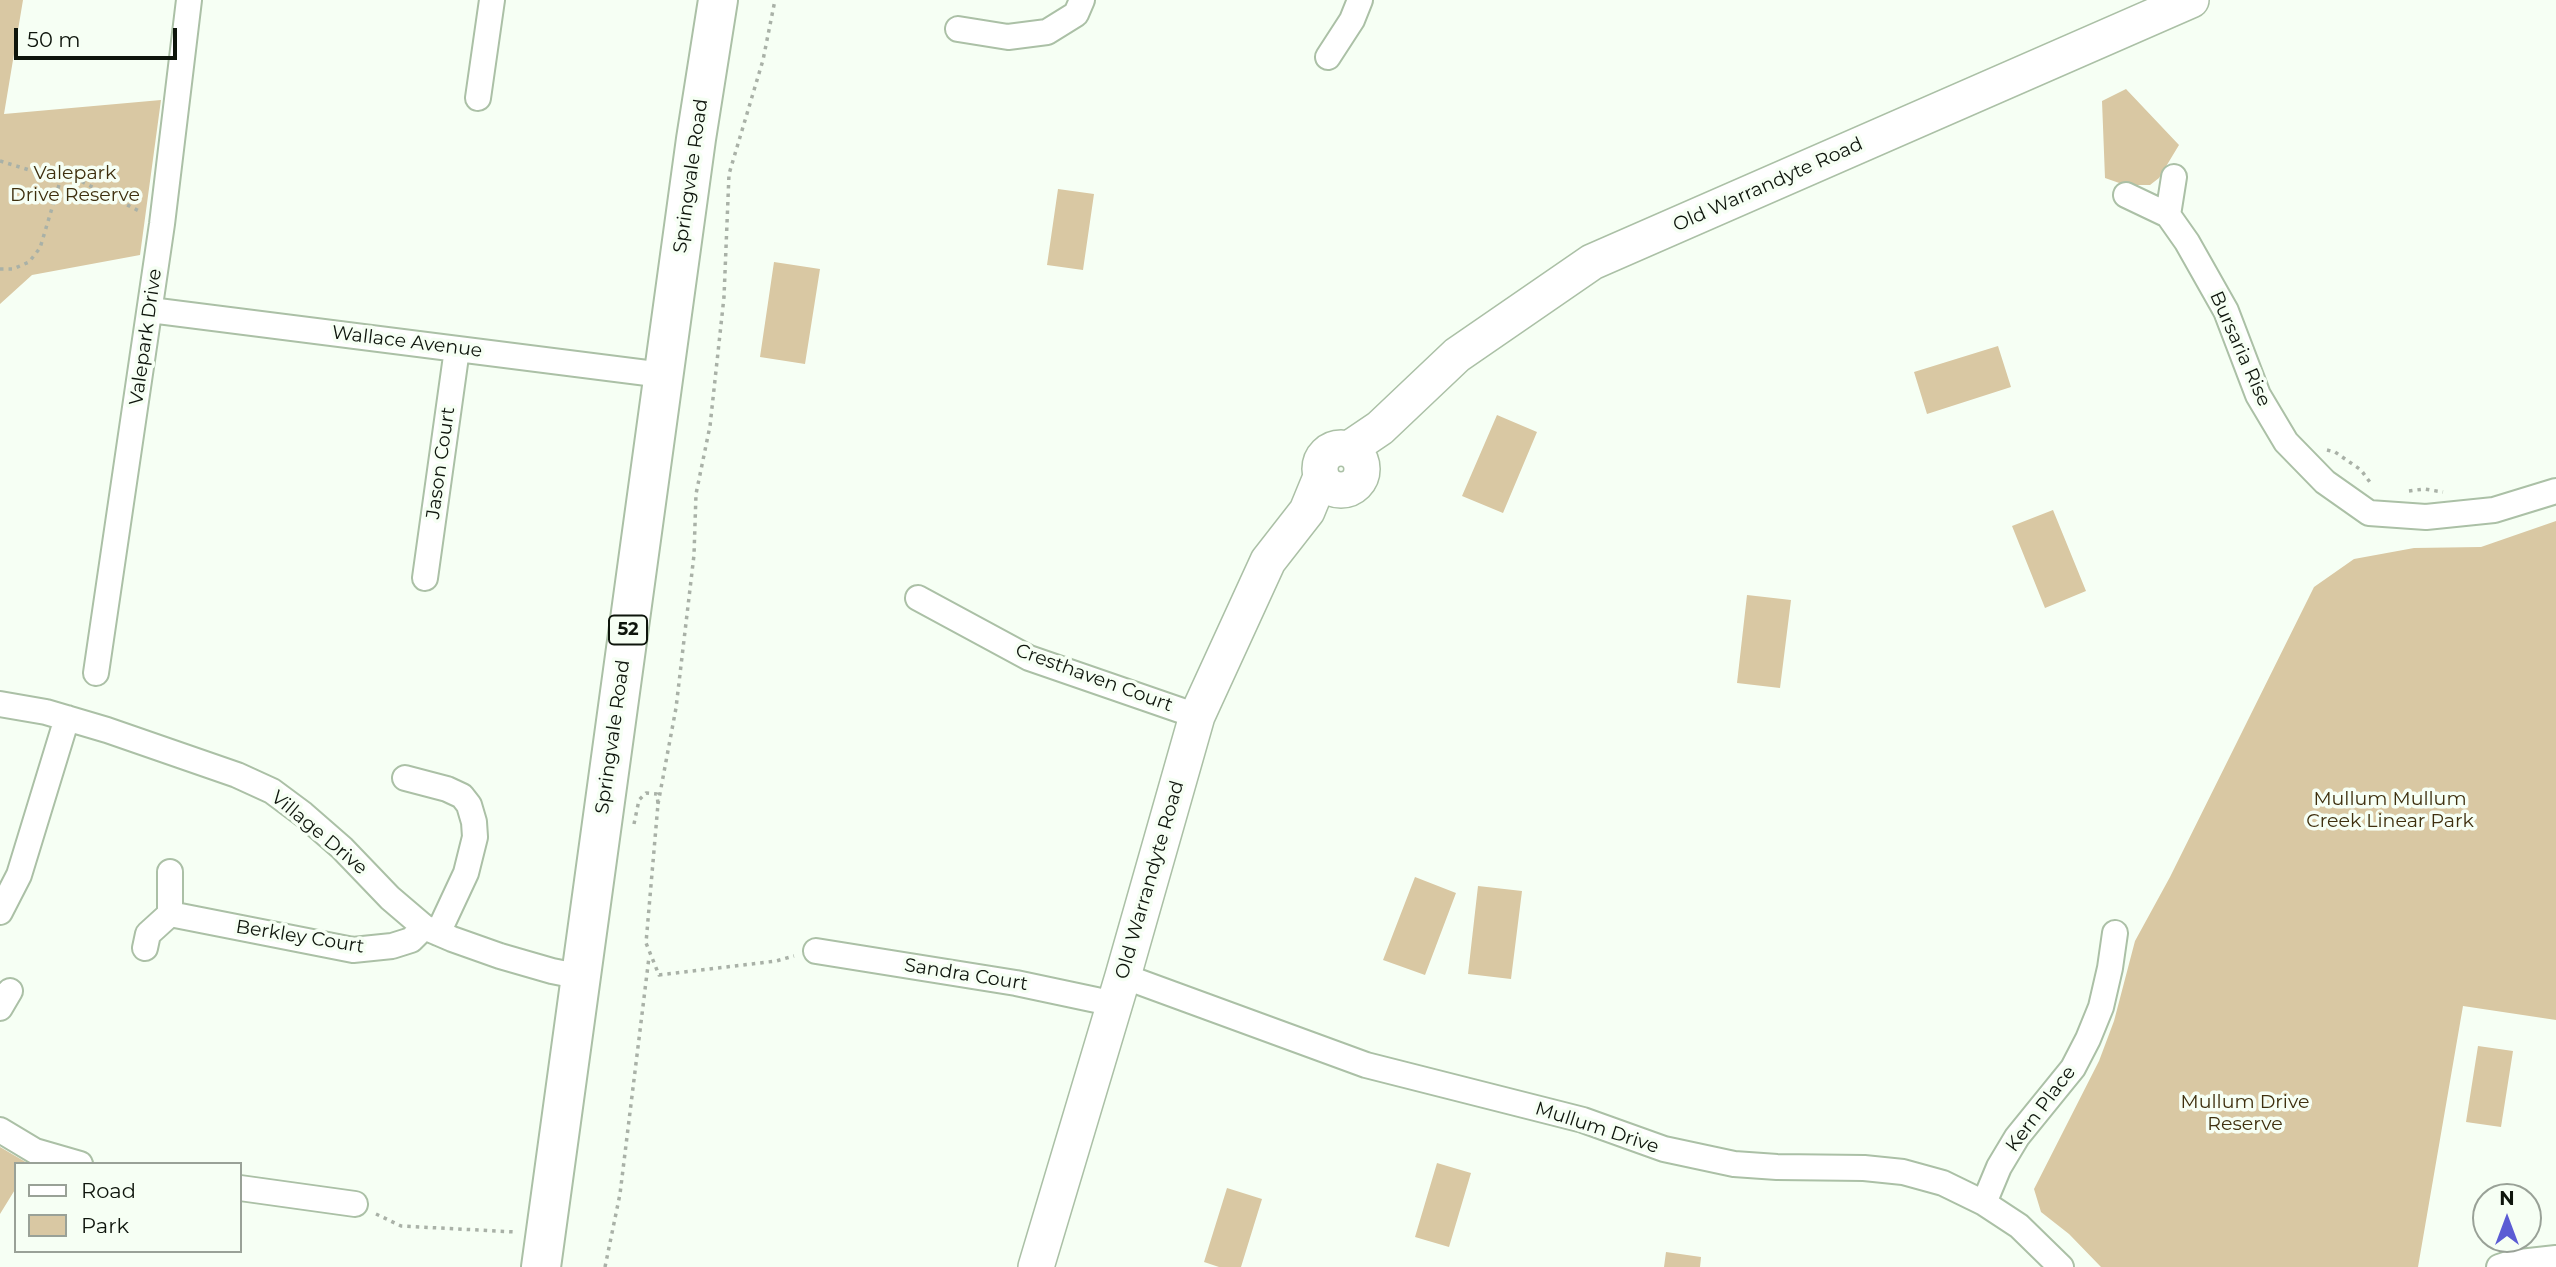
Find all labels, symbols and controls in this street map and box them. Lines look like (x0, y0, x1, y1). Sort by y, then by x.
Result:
scale bar (18, 14, 180, 58)
text: 50 m (27, 27, 81, 52)
street label: Springvale Road (669, 97, 713, 255)
street label: Old Warrandyte Road (1670, 133, 1866, 237)
park label: Valepark Drive Reserve (10, 162, 140, 206)
street label: Valepark Drive (125, 267, 167, 407)
street label: Bursaria Rise (2204, 288, 2276, 410)
street label: Wallace Avenue (330, 321, 484, 363)
street label: Jason Court (422, 405, 460, 521)
road number: 52 (609, 616, 647, 644)
street label: Cresthaven Court (1012, 639, 1176, 717)
street label: Springvale Road (591, 658, 635, 816)
street label: Old Warrandyte Road (1111, 778, 1189, 982)
street label: Village Drive (266, 786, 372, 880)
park label: Mullum Mullum Creek Linear Park (2306, 788, 2474, 832)
street label: Berkley Court (234, 916, 366, 958)
street label: Sandra Court (902, 954, 1030, 996)
street label: Kern Place (2001, 1061, 2081, 1157)
park label: Mullum Drive Reserve (2181, 1091, 2309, 1135)
street label: Mullum Drive (1532, 1097, 1662, 1159)
legend (14, 1162, 242, 1253)
text: Road (81, 1178, 136, 1203)
north arrow (2472, 1183, 2542, 1253)
text: N (2499, 1187, 2515, 1210)
text: Park (81, 1213, 129, 1238)

